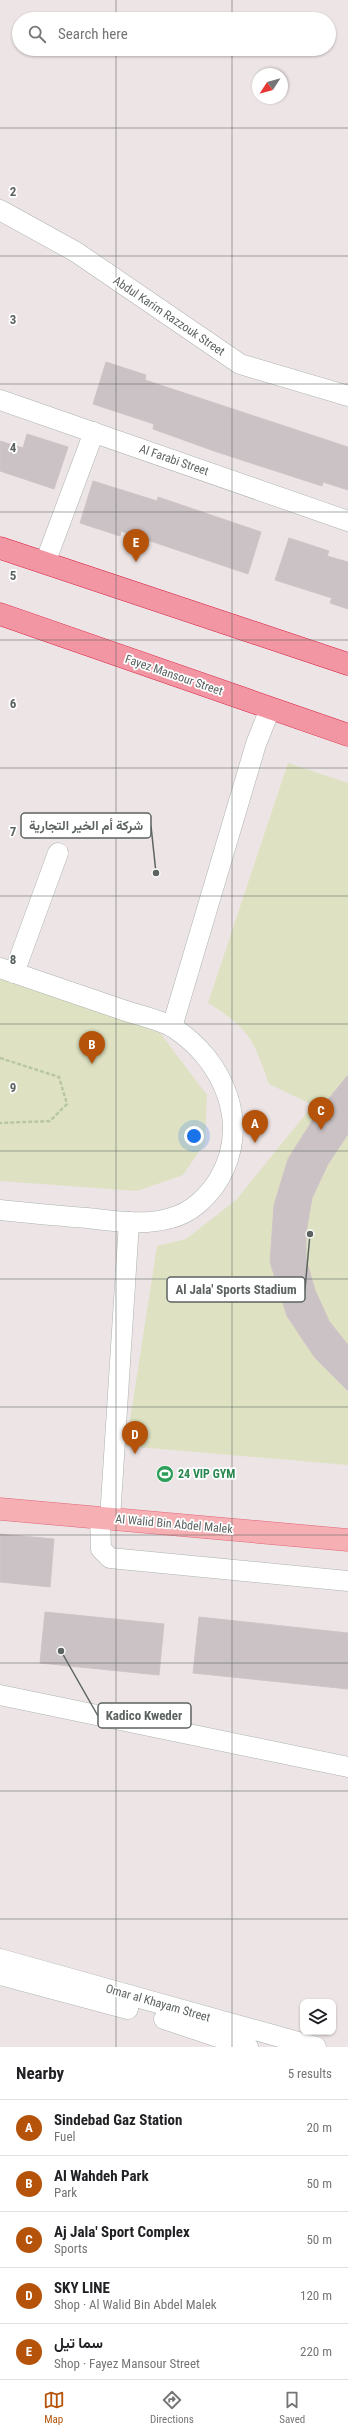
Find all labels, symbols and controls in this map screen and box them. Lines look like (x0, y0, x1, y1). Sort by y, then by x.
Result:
search box (12, 12, 336, 56)
icon: search (26, 23, 48, 45)
text: Search here (58, 25, 128, 43)
north arrow (252, 68, 288, 104)
text: 2 (10, 184, 17, 199)
street label: Abdul Karim Razzouk Street (111, 273, 228, 359)
text: 3 (10, 312, 16, 327)
text: 4 (10, 440, 17, 455)
street label: Al Farabi Street (137, 442, 211, 479)
pin: E (123, 529, 149, 562)
text: 5 (10, 568, 17, 583)
street label: Fayez Mansour Street (123, 652, 225, 698)
text: 6 (10, 696, 17, 711)
callout: شركة أم الخير التجارية (21, 813, 151, 838)
text: شركة أم الخير التجارية (29, 818, 143, 834)
text: 7 (10, 824, 17, 839)
text: 8 (10, 952, 16, 967)
pin: B (79, 1031, 105, 1064)
text: 9 (10, 1080, 16, 1095)
pin: C (308, 1097, 334, 1130)
pin: A (242, 1110, 268, 1143)
your location (184, 1126, 204, 1146)
callout: Al Jala' Sports Stadium (167, 1277, 305, 1302)
text: Al Jala' Sports Stadium (175, 1282, 297, 1297)
pin: D (122, 1421, 148, 1454)
sports icon: 24 VIP GYM (155, 1464, 175, 1484)
place label: 24 VIP GYM (178, 1467, 235, 1481)
street label: Al Walid Bin Abdel Malek (115, 1512, 234, 1536)
callout: Kadico Kweder (98, 1703, 191, 1728)
text: Kadico Kweder (106, 1708, 183, 1723)
street label: Omar al Khayam Street (104, 1981, 212, 2025)
map controls (300, 1999, 336, 2035)
button: layers (300, 1999, 336, 2035)
text: Nearby (16, 2063, 64, 2083)
text: 5 results (288, 2066, 332, 2081)
text: Sindebad Gaz Station (54, 2111, 182, 2129)
text: A (25, 2120, 33, 2135)
text: 20 m (306, 2120, 332, 2135)
text: Fuel (54, 2129, 75, 2144)
text: Al Wahdeh Park (54, 2167, 149, 2185)
text: B (25, 2176, 33, 2191)
text: 50 m (306, 2176, 332, 2191)
text: Park (54, 2185, 77, 2200)
text: Aj Jala' Sport Complex (54, 2223, 190, 2241)
text: C (25, 2232, 33, 2247)
text: 50 m (306, 2232, 332, 2247)
text: Sports (54, 2241, 88, 2256)
text: SKY LINE (54, 2279, 110, 2297)
text: D (25, 2288, 33, 2303)
text: 120 m (300, 2288, 332, 2303)
text: Shop · Al Walid Bin Abdel Malek (54, 2297, 217, 2312)
text: سما تيل (54, 2334, 103, 2352)
text: E (26, 2344, 32, 2359)
text: 220 m (300, 2344, 332, 2359)
text: Shop · Fayez Mansour Street (54, 2356, 200, 2371)
tab: Map (43, 2389, 65, 2426)
tab: Directions (150, 2389, 194, 2426)
tab: Saved (279, 2389, 305, 2426)

